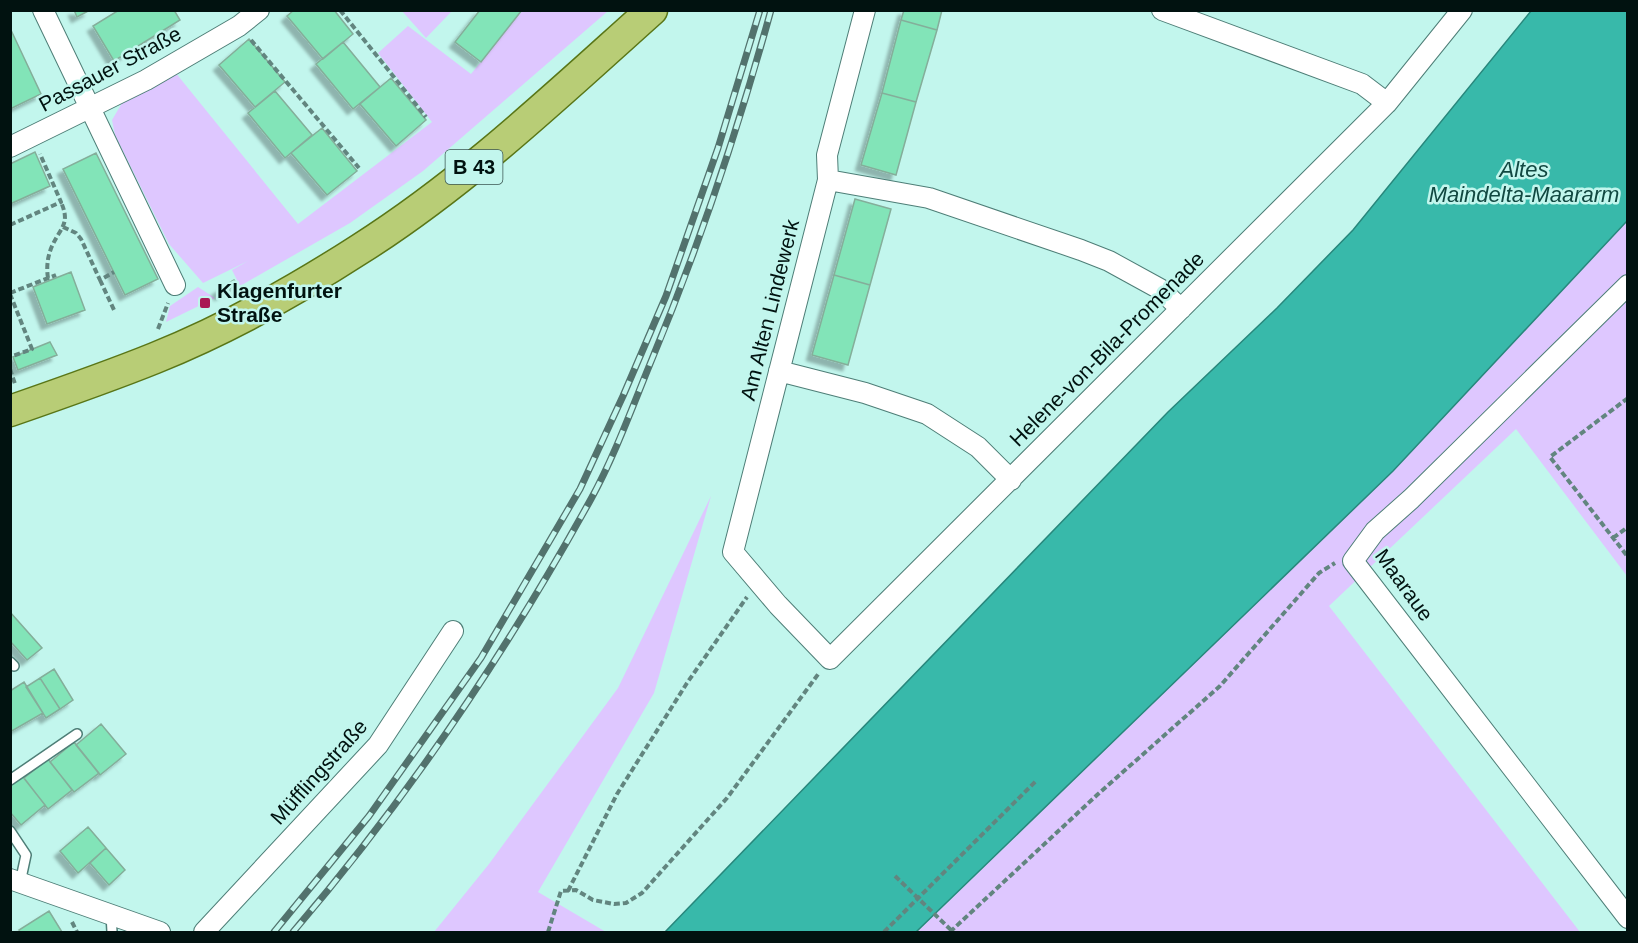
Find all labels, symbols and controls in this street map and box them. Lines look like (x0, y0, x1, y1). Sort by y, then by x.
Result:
street label: Passauer Straße (35, 21, 185, 116)
road number: B 43 (446, 150, 502, 184)
water label: Altes Maindelta-Maararm (1429, 157, 1619, 207)
street label: Am Alten Lindewerk (736, 217, 803, 403)
street label: Helene-von-Bila-Promenade (1005, 247, 1208, 450)
place label: Klagenfurter Straße (217, 279, 342, 326)
marker: Klagenfurter Straße (198, 296, 212, 310)
street label: Maaraue (1371, 544, 1438, 625)
street label: Müfflingstraße (266, 715, 372, 829)

